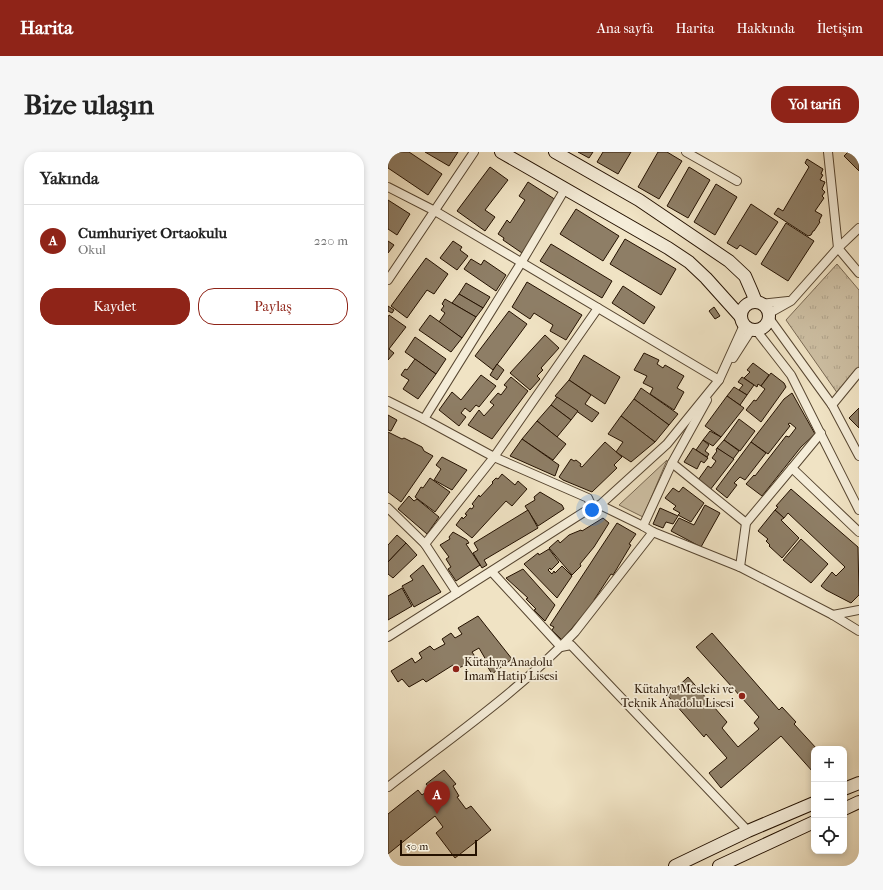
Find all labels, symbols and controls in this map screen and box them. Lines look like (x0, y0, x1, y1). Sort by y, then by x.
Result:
text: Harita (20, 17, 73, 39)
text: Ana sayfa (597, 20, 653, 37)
text: Harita (675, 20, 714, 37)
text: Hakkında (736, 20, 795, 37)
text: İletişim (817, 20, 863, 37)
button: Yol tarifi (771, 86, 859, 123)
text: Bize ulaşın (24, 88, 154, 121)
text: Yakında (40, 168, 99, 188)
text: Cumhuriyet Ortaokulu (78, 224, 227, 242)
text: A (49, 233, 57, 248)
text: 220 m (314, 233, 348, 248)
text: Okul (78, 242, 106, 257)
button: Kaydet (40, 288, 190, 325)
button: Paylaş (198, 288, 348, 325)
your location (582, 500, 602, 520)
place label: Kütahya Anadolu İmam Hatip Lisesi (464, 655, 558, 683)
marker: Kütahya Anadolu İmam Hatip Lisesi (451, 664, 461, 674)
place label: Kütahya Mesleki ve Teknik Anadolu Lisesi (621, 682, 734, 710)
marker: Kütahya Mesleki ve Teknik Anadolu Lisesi (737, 691, 747, 701)
map controls (811, 746, 847, 854)
button: + (811, 746, 847, 782)
pin: A (424, 781, 450, 814)
button: − (811, 782, 847, 818)
button: locate (811, 818, 847, 854)
scale bar (400, 838, 477, 857)
text: 50 m (406, 840, 428, 853)

